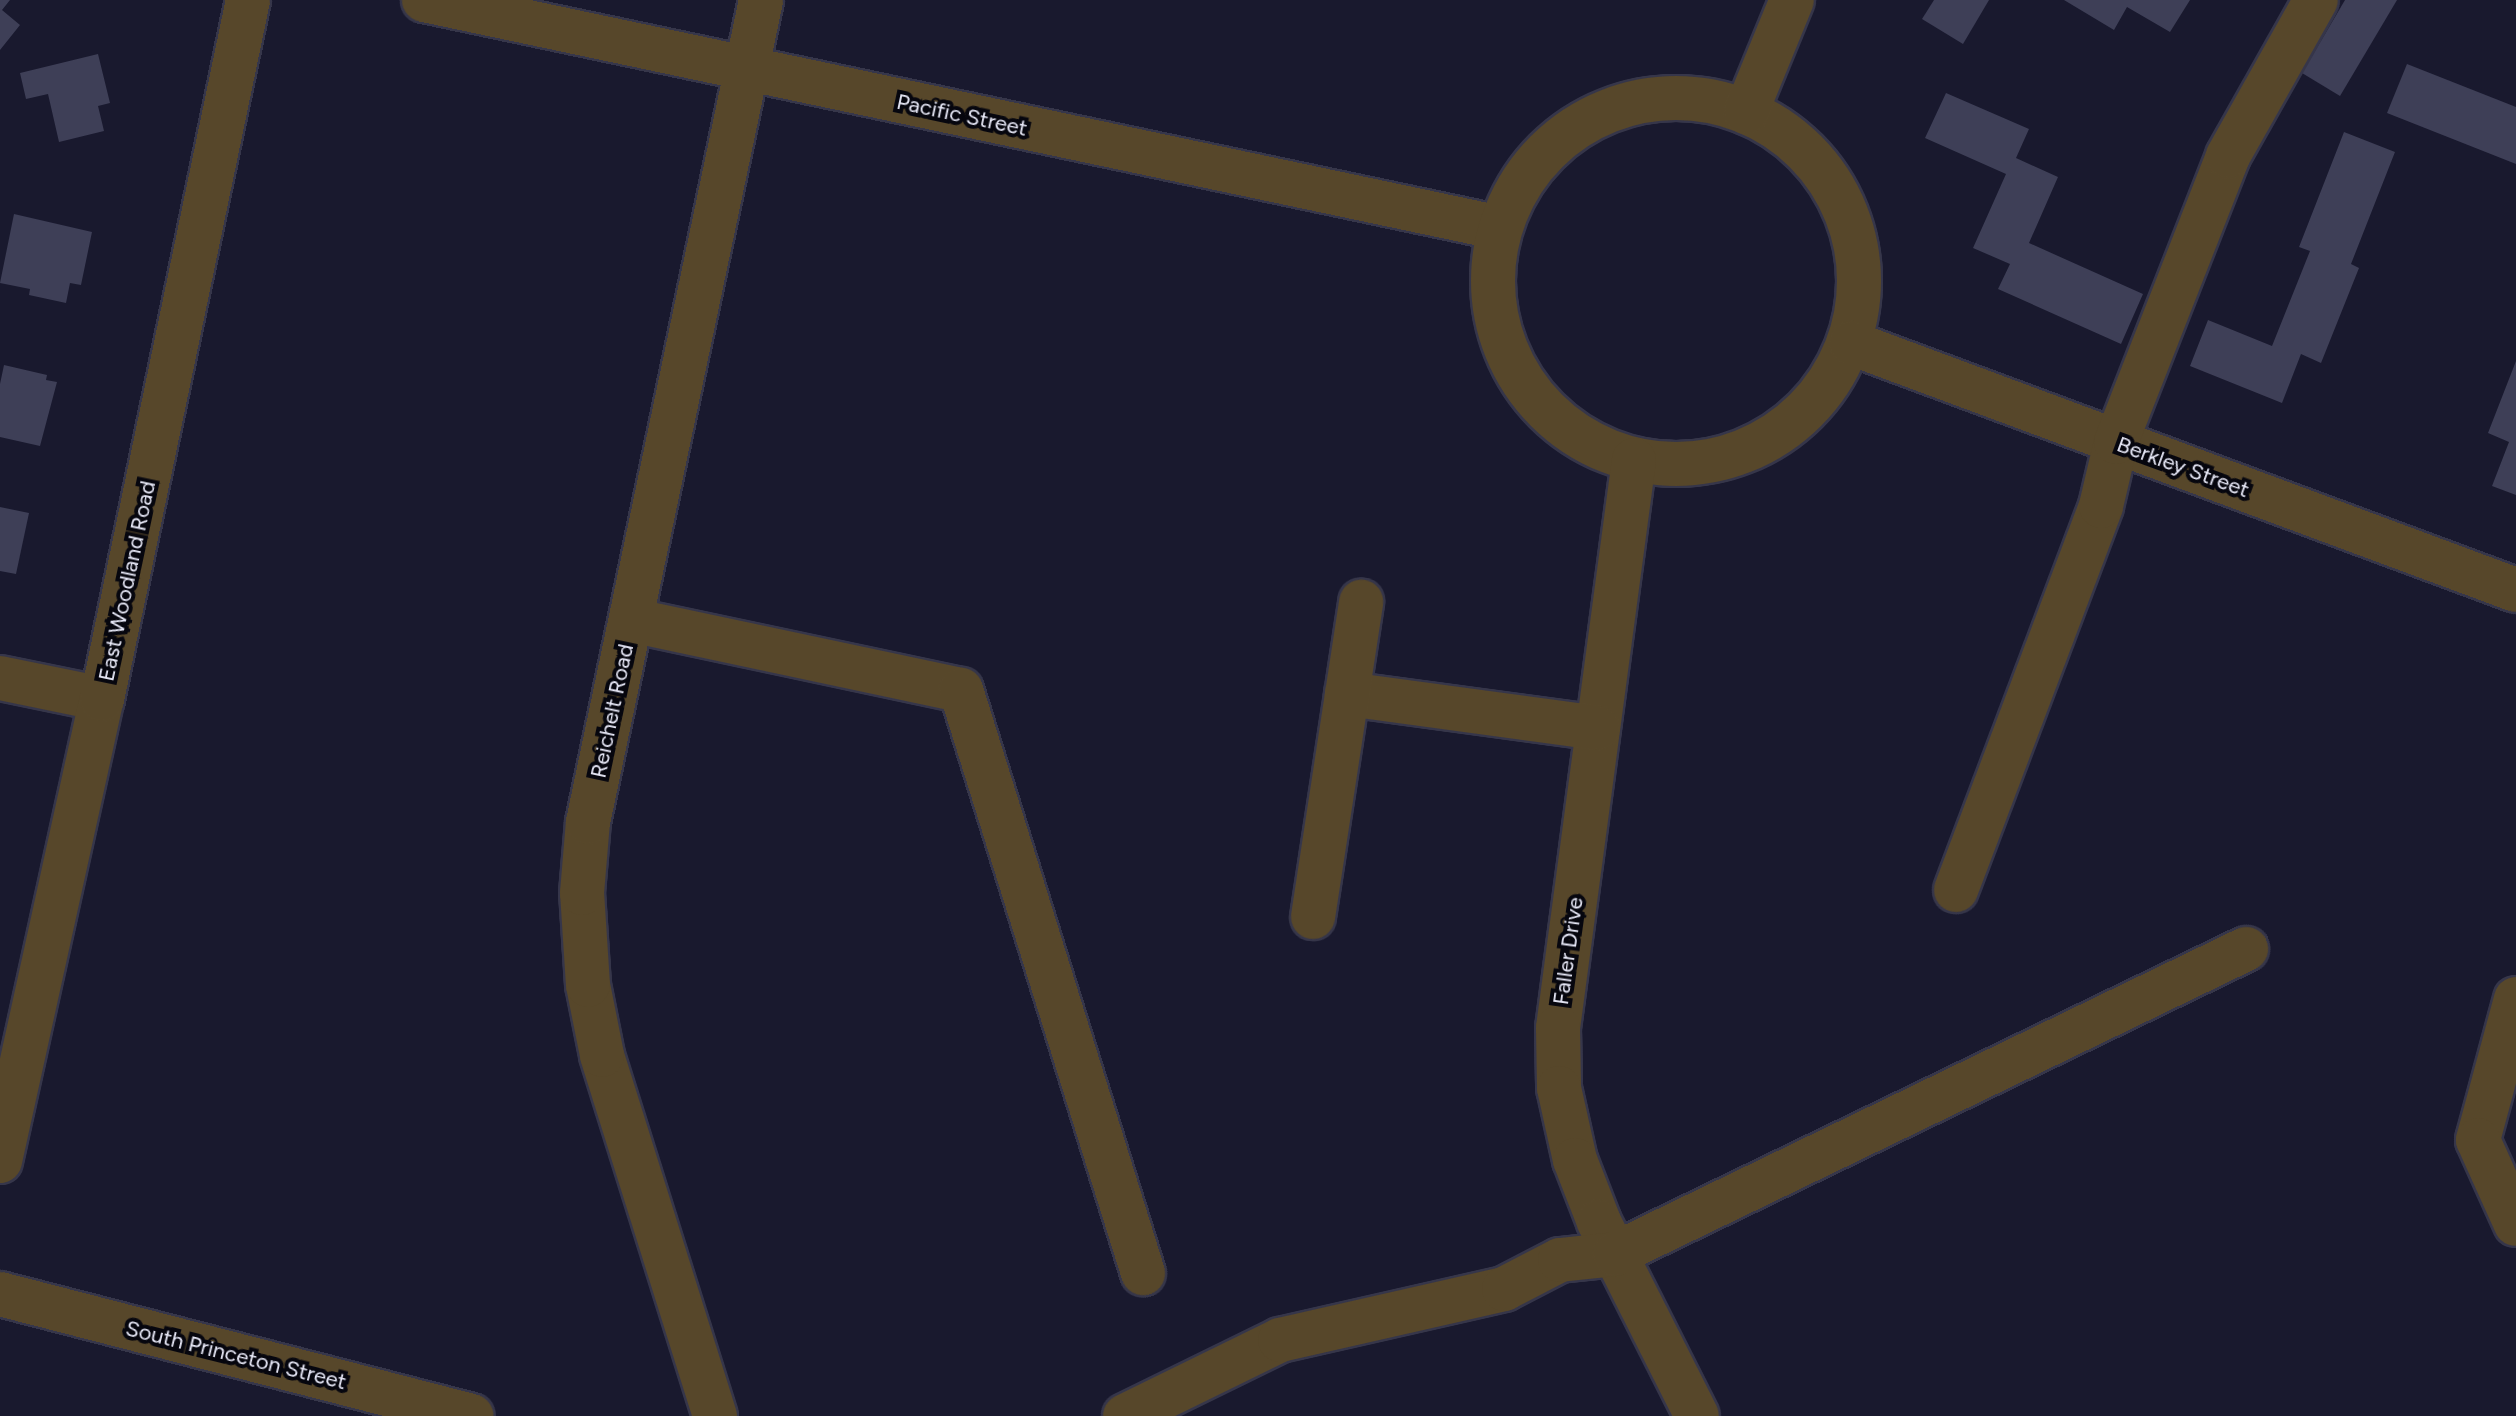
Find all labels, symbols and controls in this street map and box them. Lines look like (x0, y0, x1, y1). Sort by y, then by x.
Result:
street label: Pacific Street (894, 88, 1030, 142)
street label: Berkley Street (2113, 431, 2253, 503)
street label: East Woodland Road (93, 478, 161, 684)
street label: Reichelt Road (585, 642, 639, 780)
street label: Faller Drive (1547, 895, 1589, 1007)
street label: South Princeton Street (123, 1315, 349, 1395)

